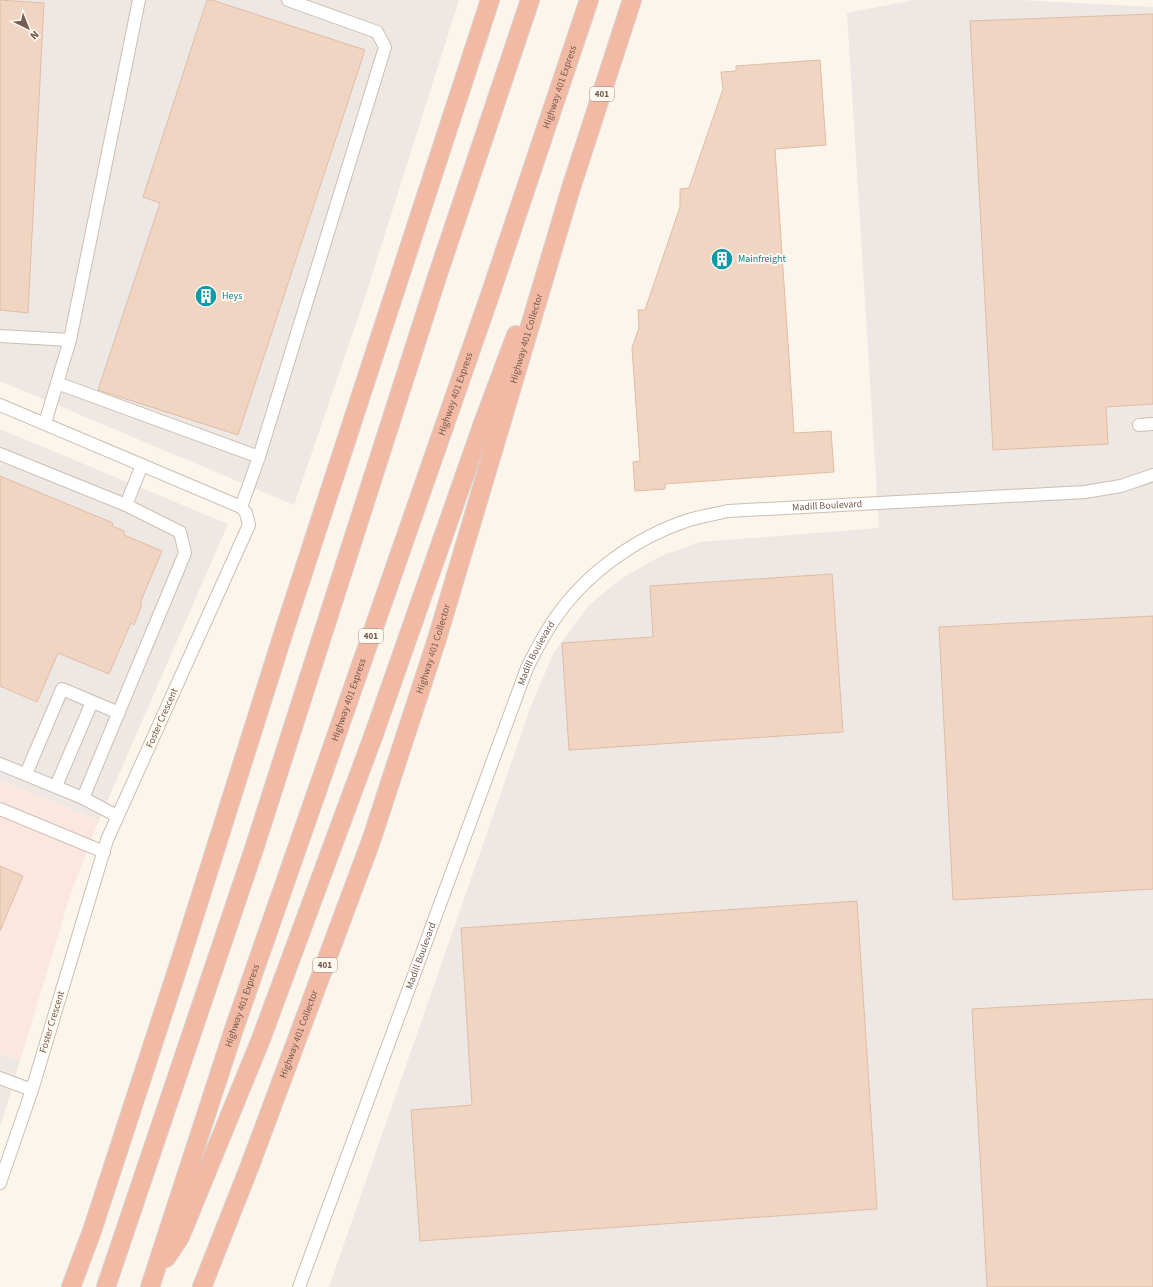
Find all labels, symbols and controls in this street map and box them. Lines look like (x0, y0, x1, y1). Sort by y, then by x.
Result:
north arrow (8, 8, 48, 48)
text: N (27, 27, 42, 43)
street label: Highway 401 Express (539, 44, 580, 131)
road number: 401 (590, 87, 614, 101)
building icon: Mainfreight (709, 246, 735, 272)
place label: Mainfreight (738, 252, 786, 266)
building icon: Heys (193, 283, 219, 309)
place label: Heys (222, 289, 242, 303)
street label: Highway 401 Collector (506, 291, 546, 385)
street label: Highway 401 Express (435, 350, 476, 437)
street label: Madill Boulevard (792, 497, 863, 515)
street label: Highway 401 Collector (413, 602, 454, 695)
street label: Madill Boulevard (514, 618, 558, 687)
road number: 401 (359, 629, 383, 643)
street label: Highway 401 Express (328, 656, 370, 743)
street label: Foster Crescent (143, 685, 182, 750)
street label: Madill Boulevard (402, 920, 440, 991)
road number: 401 (313, 958, 337, 972)
street label: Highway 401 Express (222, 962, 263, 1049)
street label: Highway 401 Collector (276, 987, 322, 1080)
street label: Foster Crescent (36, 989, 68, 1055)

